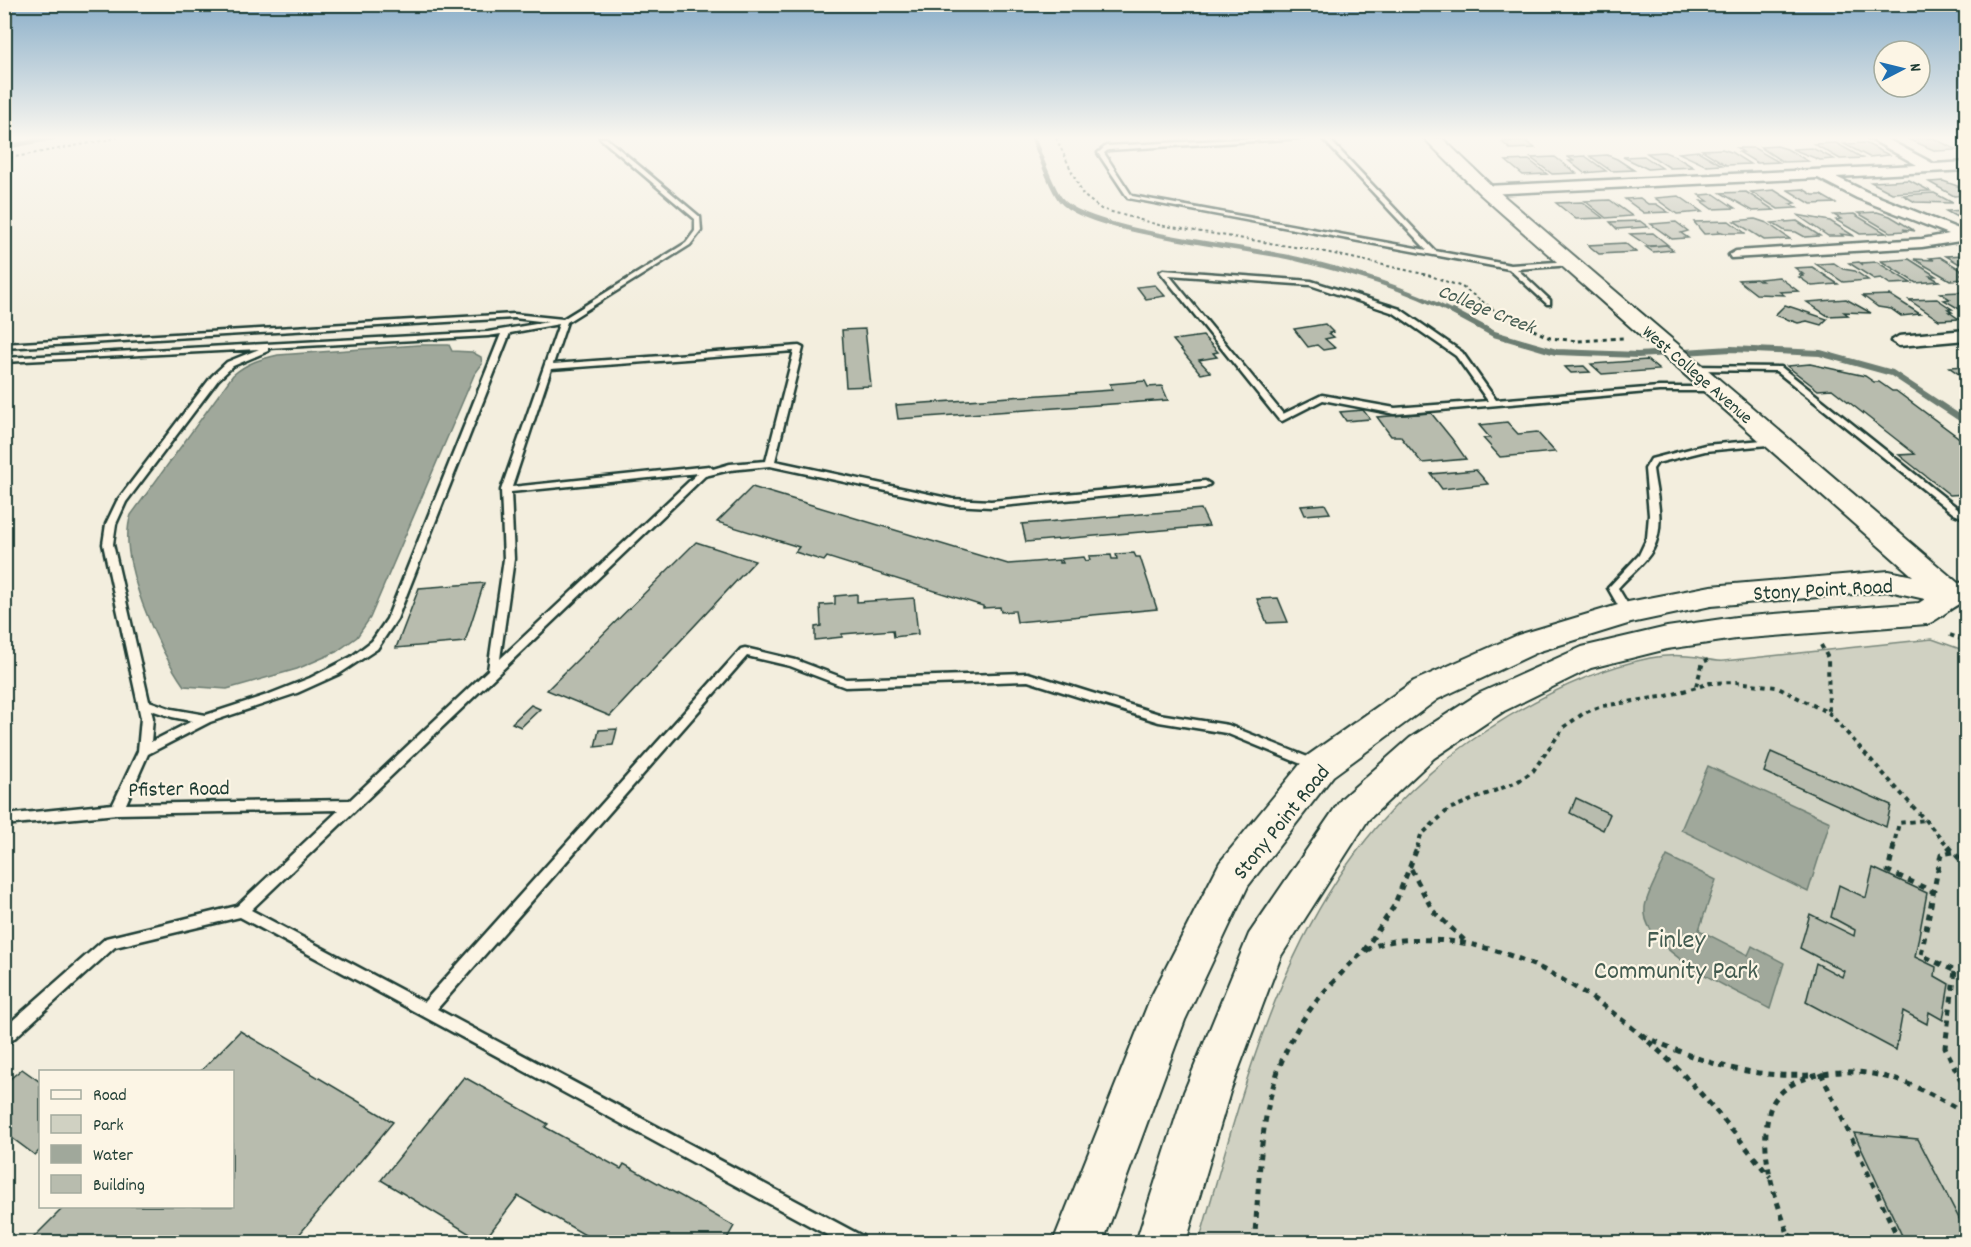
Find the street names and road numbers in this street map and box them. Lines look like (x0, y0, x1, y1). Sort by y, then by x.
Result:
street label: West College Avenue (1636, 321, 1757, 431)
street label: Stony Point Road (1752, 572, 1894, 611)
street label: Stony Point Road (1227, 759, 1339, 887)
street label: Pfister Road (128, 774, 230, 807)

